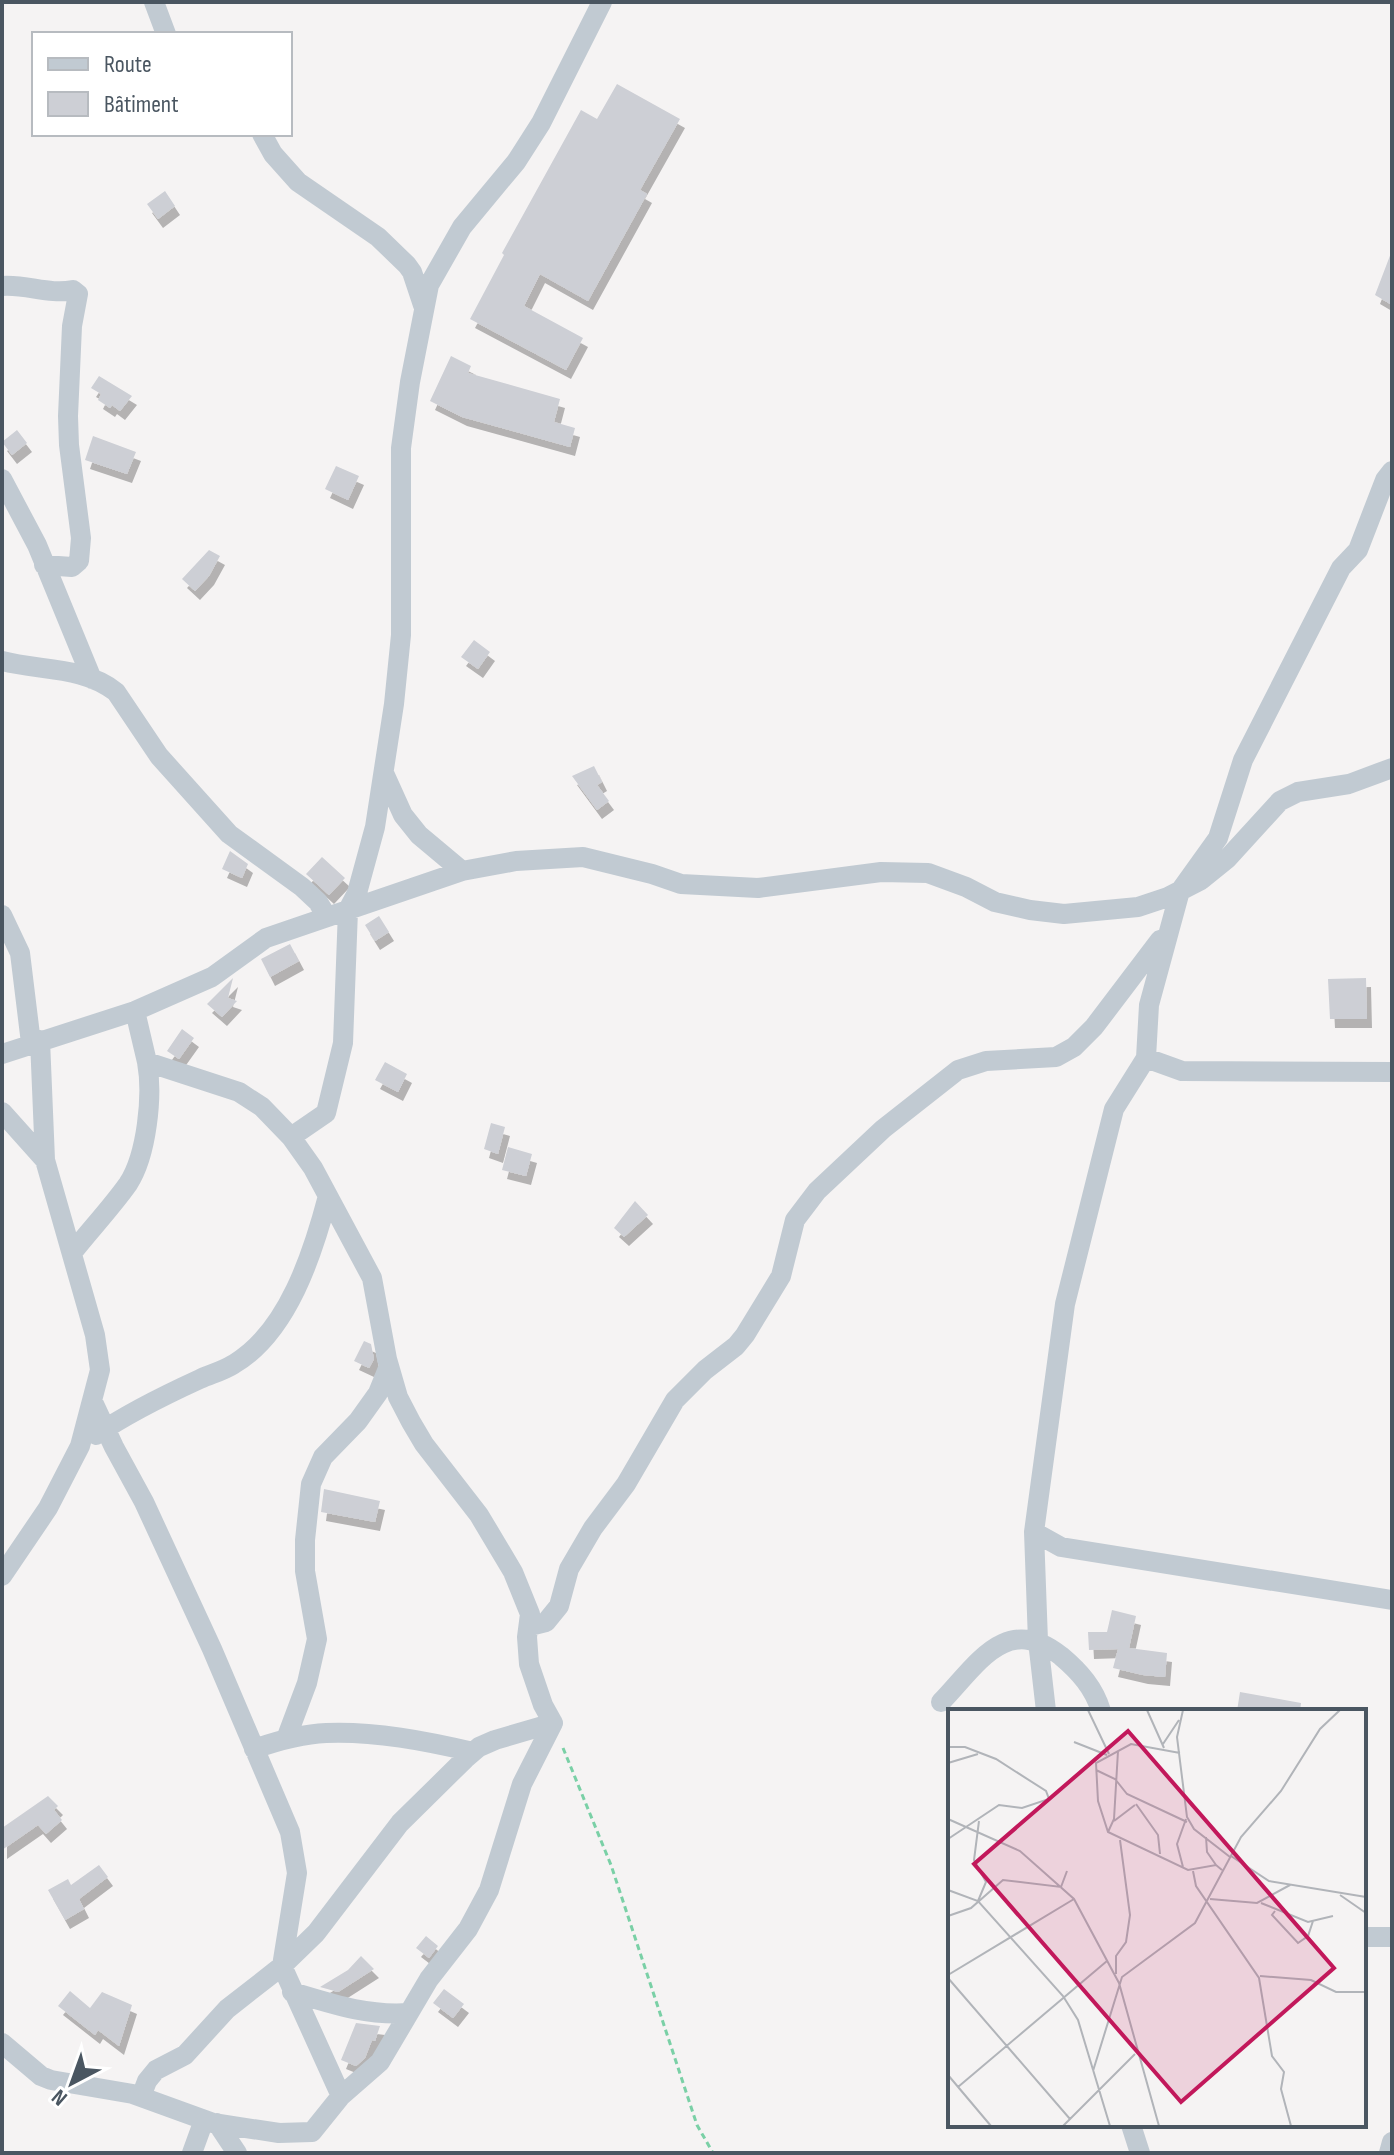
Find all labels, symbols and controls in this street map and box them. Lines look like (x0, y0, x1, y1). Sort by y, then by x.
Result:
legend (32, 32, 292, 136)
text: Route (104, 50, 152, 79)
text: Bâtiment (104, 90, 179, 119)
inset map (948, 1709, 1366, 2127)
north arrow (32, 2043, 112, 2123)
text: N (47, 2083, 73, 2111)

